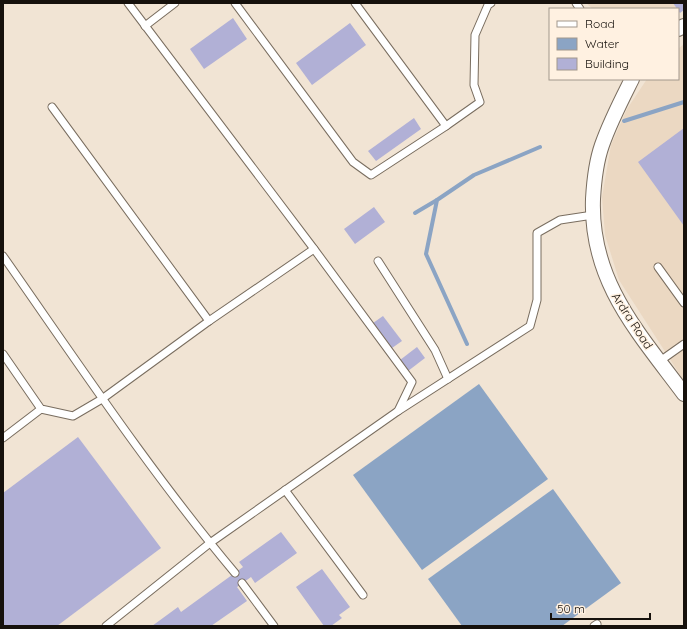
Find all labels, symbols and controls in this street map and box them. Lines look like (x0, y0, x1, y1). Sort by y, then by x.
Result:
legend (549, 8, 679, 80)
text: Road (585, 16, 615, 31)
text: Water (585, 36, 620, 51)
text: Building (585, 56, 629, 71)
street label: Ardra Road (609, 290, 656, 352)
scale bar (551, 595, 650, 621)
text: 50 m (557, 601, 585, 616)

